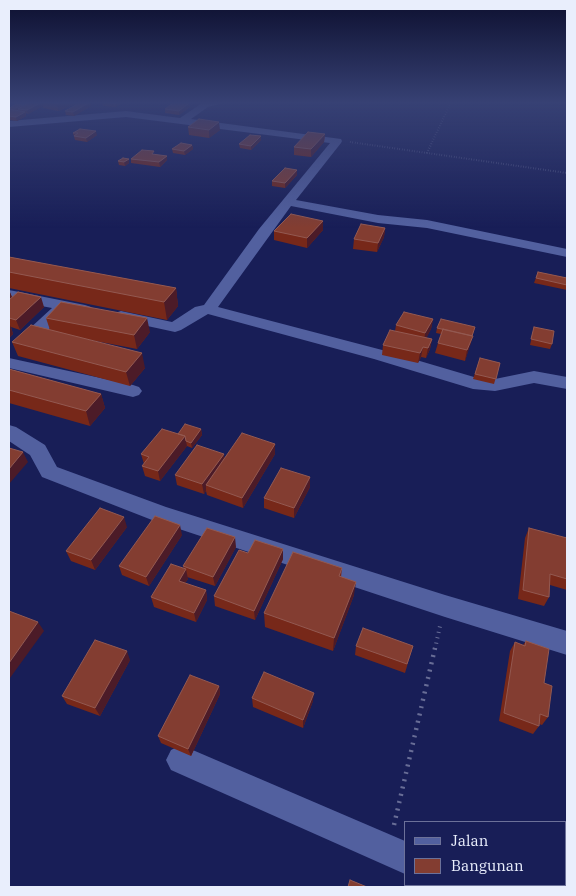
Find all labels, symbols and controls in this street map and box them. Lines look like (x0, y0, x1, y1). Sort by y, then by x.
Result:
legend (404, 821, 566, 886)
text: Jalan (451, 831, 488, 850)
text: Bangunan (451, 856, 524, 875)

